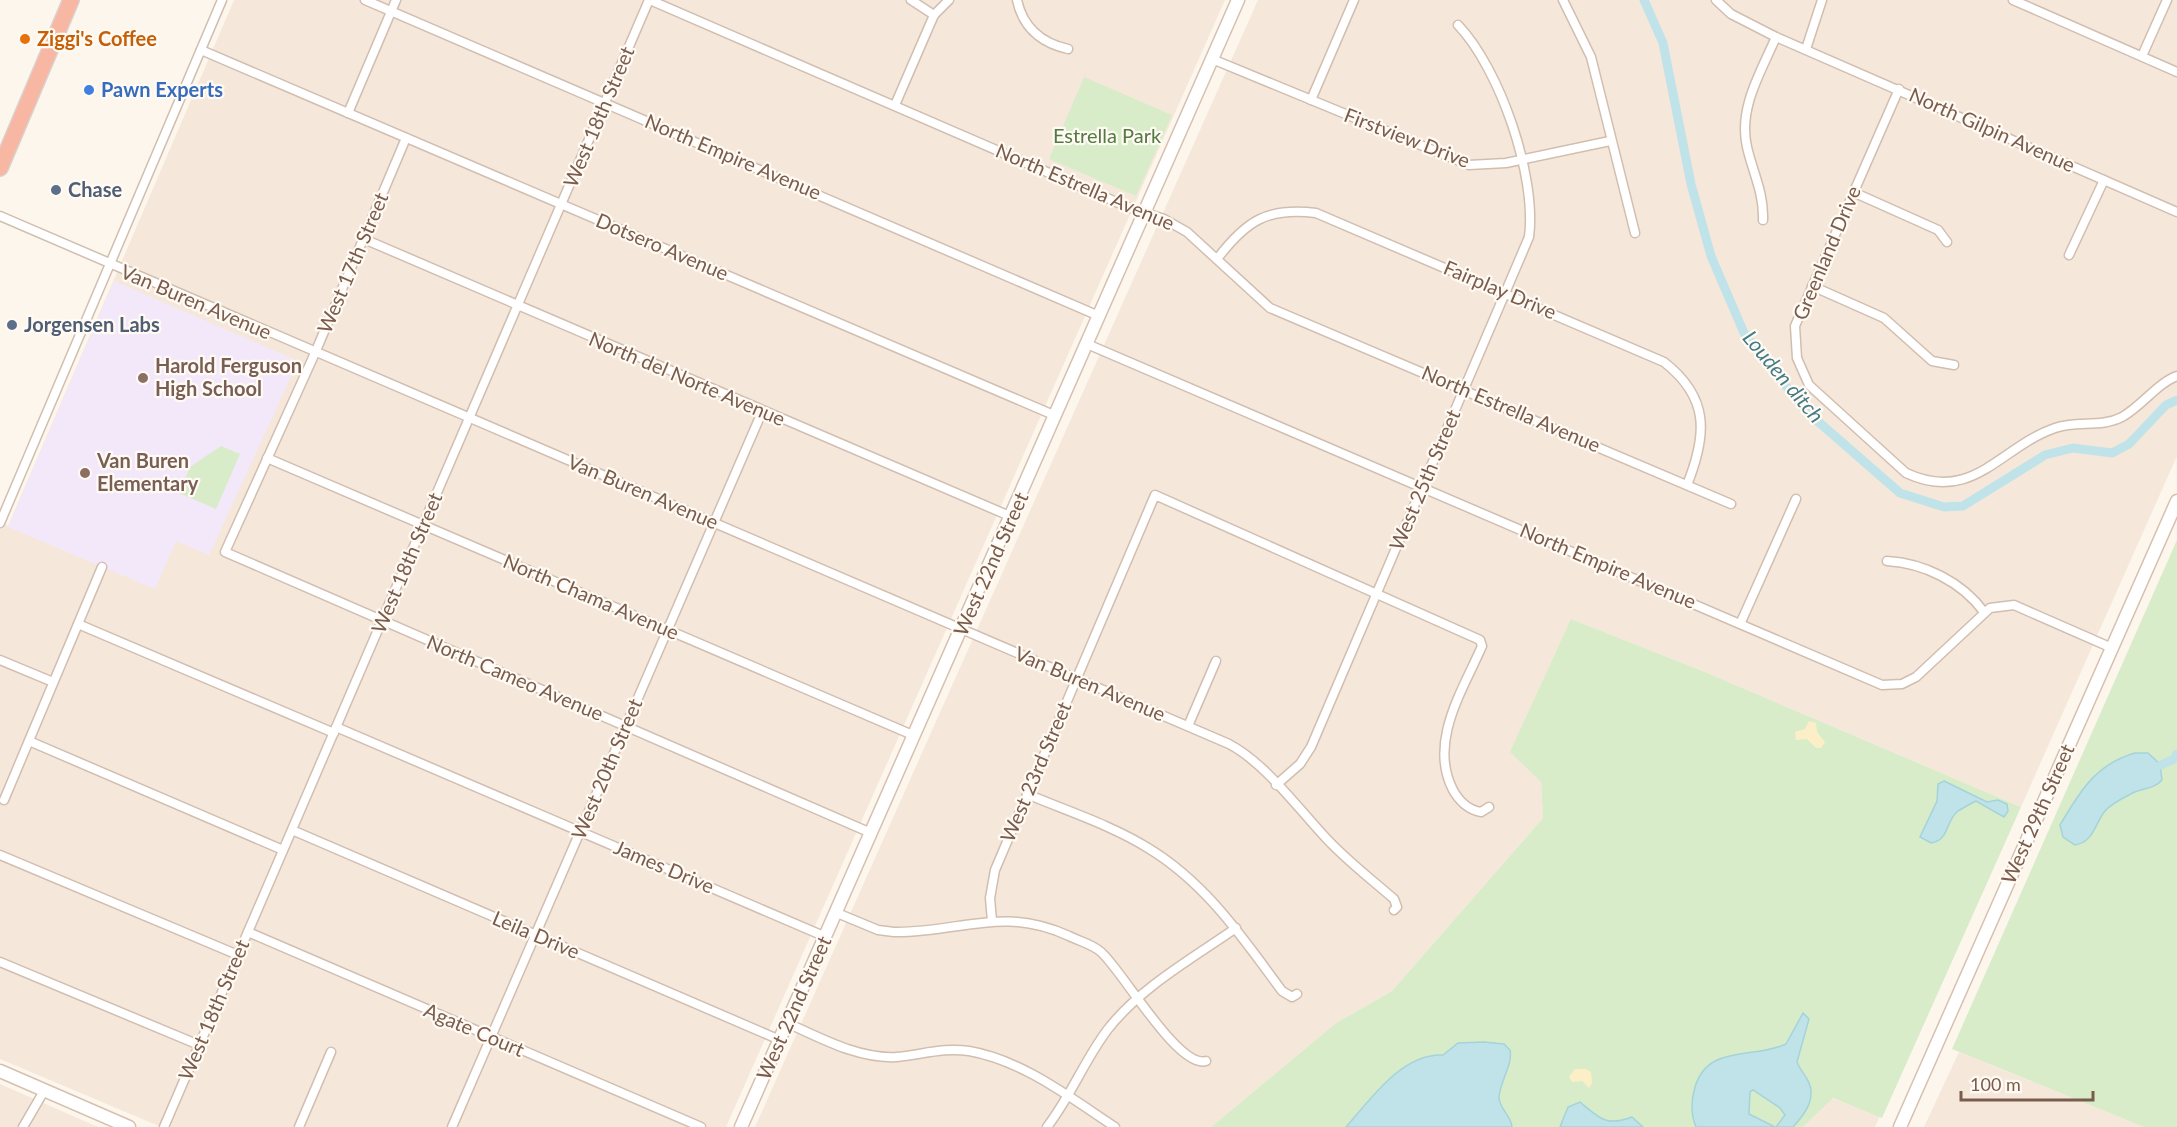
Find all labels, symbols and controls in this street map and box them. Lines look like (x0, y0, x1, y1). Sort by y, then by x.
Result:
place label: Ziggi's Coffee (37, 26, 157, 50)
marker: Ziggi's Coffee (18, 32, 32, 46)
street label: West 18th Street (558, 43, 639, 191)
place label: Pawn Experts (101, 77, 223, 101)
street label: North Gilpin Avenue (1906, 82, 2079, 176)
marker: Pawn Experts (82, 83, 96, 97)
street label: Firstview Drive (1341, 102, 1474, 172)
street label: North Empire Avenue (642, 108, 825, 204)
park label: Estrella Park (1053, 123, 1162, 147)
street label: North Estrella Avenue (992, 138, 1178, 235)
place label: Chase (68, 177, 122, 201)
street label: Greenland Drive (1787, 182, 1865, 323)
marker: Chase (49, 183, 63, 197)
street label: West 17th Street (312, 189, 393, 337)
street label: Dotsero Avenue (593, 207, 732, 285)
street label: Fairplay Drive (1440, 255, 1560, 324)
street label: Van Buren Avenue (117, 258, 275, 344)
place label: Jorgensen Labs (24, 312, 160, 336)
marker: Jorgensen Labs (5, 318, 19, 332)
water label: Louden ditch (1739, 325, 1830, 427)
street label: North del Norte Avenue (586, 326, 789, 430)
place label: Harold Ferguson High School (155, 353, 302, 400)
street label: North Estrella Avenue (1418, 360, 1604, 457)
marker: Harold Ferguson High School (136, 371, 150, 385)
street label: West 25th Street (1384, 406, 1465, 554)
place label: Van Buren Elementary (96, 448, 199, 495)
street label: Van Buren Avenue (564, 448, 722, 534)
marker: Van Buren Elementary (78, 466, 92, 480)
street label: West 22nd Street (948, 488, 1032, 639)
street label: West 18th Street (366, 489, 447, 637)
street label: North Empire Avenue (1517, 517, 1700, 613)
street label: North Chama Avenue (500, 548, 683, 644)
street label: North Cameo Avenue (424, 629, 607, 725)
street label: Van Buren Avenue (1011, 640, 1169, 726)
street label: West 20th Street (566, 695, 647, 843)
street label: West 23rd Street (995, 698, 1075, 845)
street label: West 29th Street (1996, 740, 2079, 887)
street label: James Drive (611, 834, 718, 898)
street label: Leila Drive (489, 905, 584, 963)
street label: West 22nd Street (751, 932, 835, 1083)
street label: West 18th Street (173, 936, 254, 1084)
street label: Agate Court (421, 997, 528, 1061)
scale bar (1961, 1064, 2093, 1102)
text: 100 m (1970, 1073, 2021, 1095)

